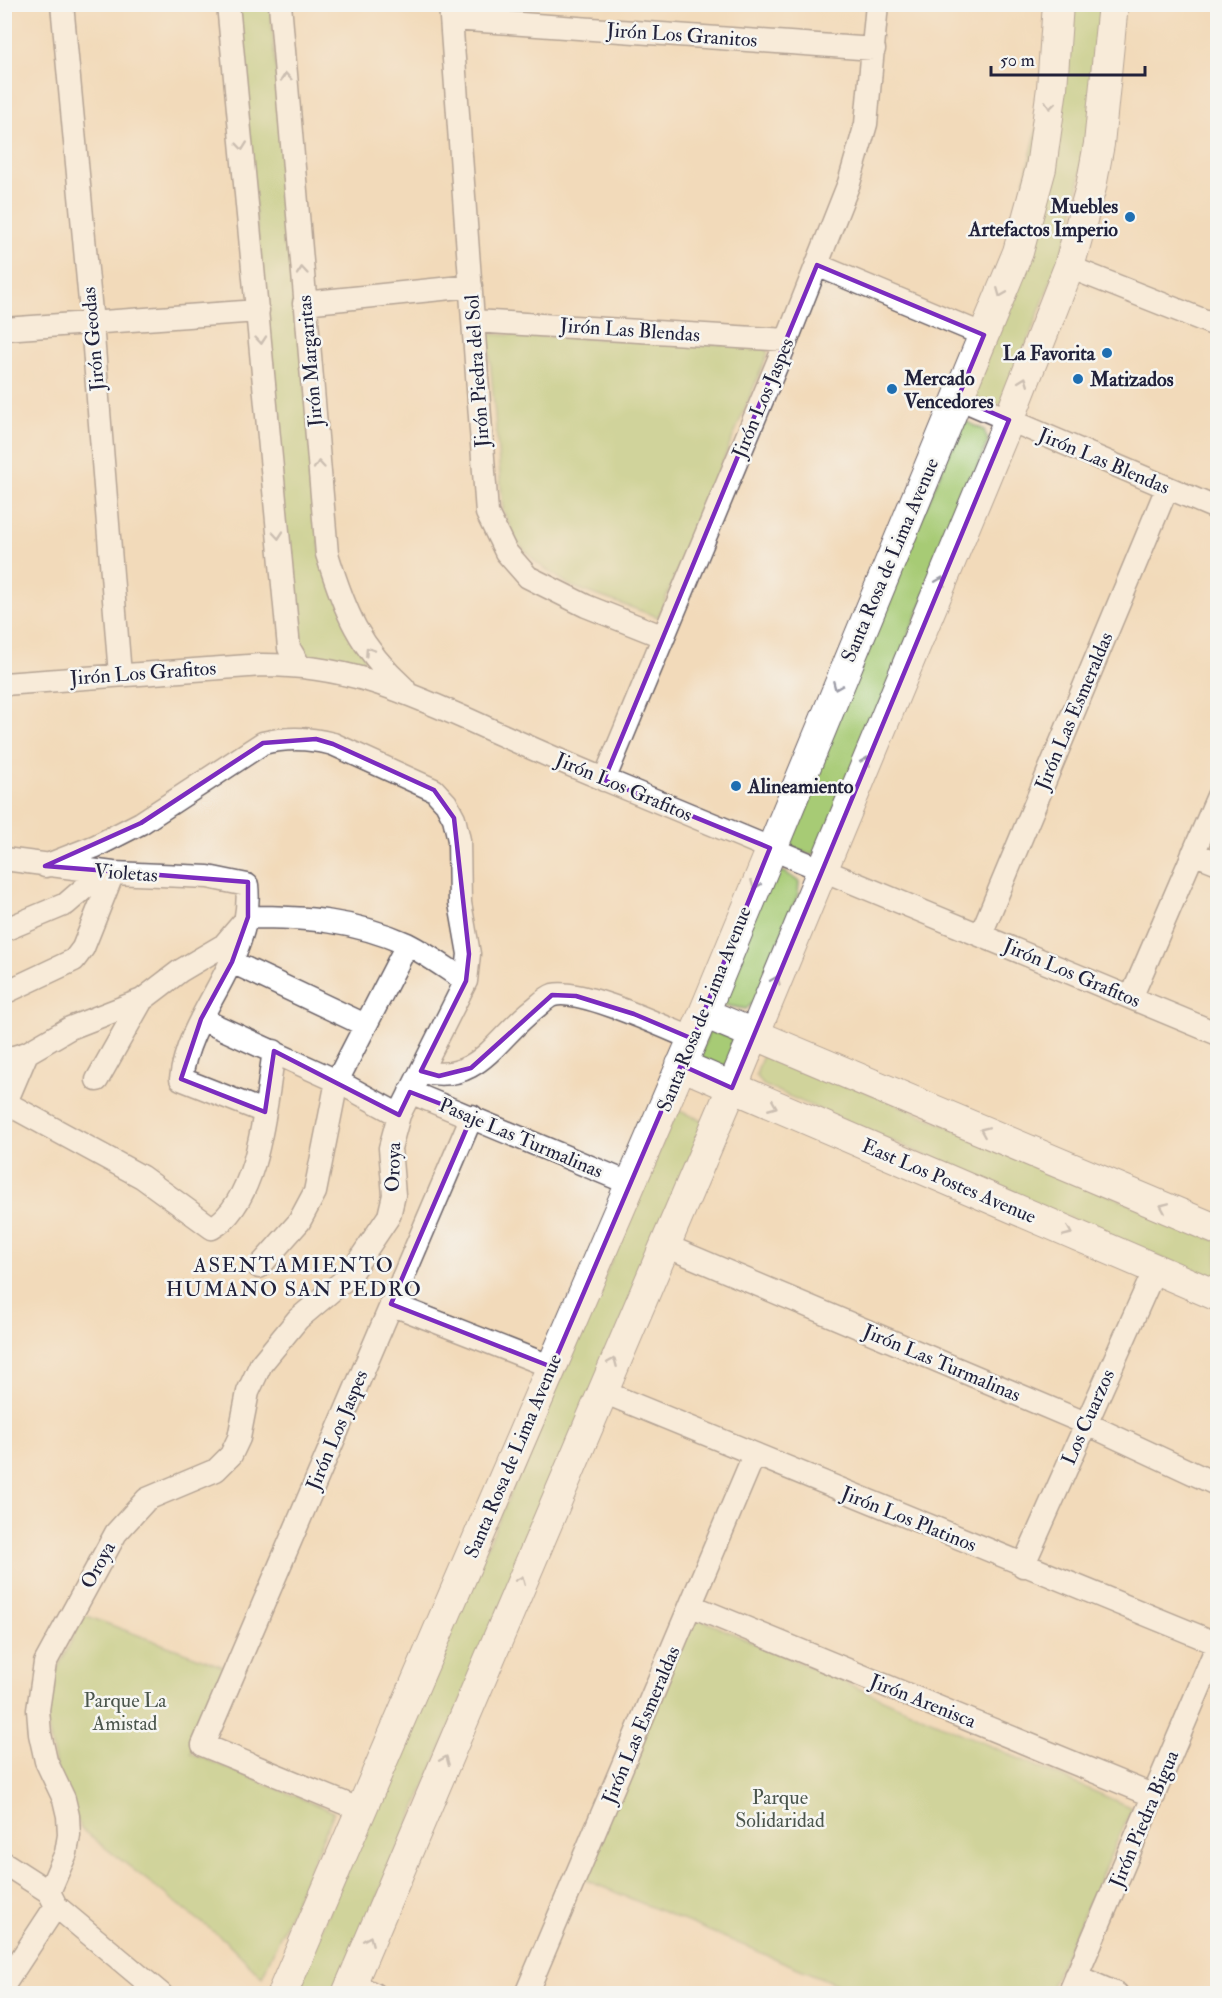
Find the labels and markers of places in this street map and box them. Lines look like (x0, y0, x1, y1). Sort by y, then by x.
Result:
place label: Muebles Artefactos Imperio (968, 194, 1118, 243)
marker: Muebles Artefactos Imperio (1123, 210, 1137, 224)
place label: La Favorita (1003, 341, 1096, 366)
marker: La Favorita (1100, 346, 1114, 360)
place label: Mercado Vencedores (903, 366, 994, 414)
place label: Matizados (1089, 367, 1174, 392)
marker: Matizados (1071, 372, 1085, 386)
marker: Mercado Vencedores (885, 382, 899, 396)
place label: Alineamiento (747, 774, 854, 799)
marker: Alineamiento (729, 779, 743, 793)

